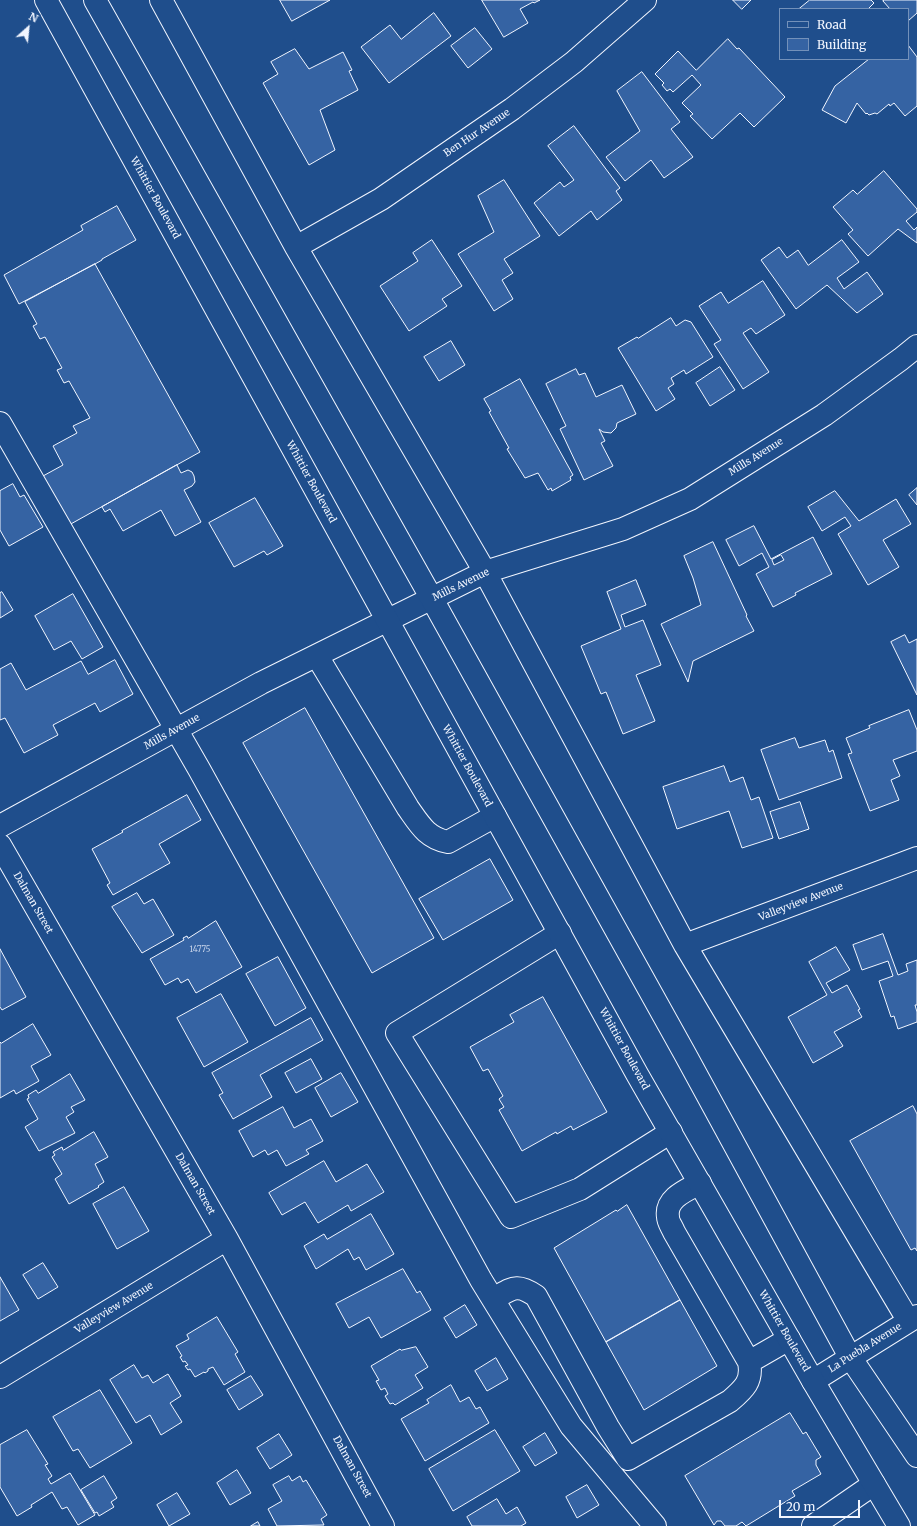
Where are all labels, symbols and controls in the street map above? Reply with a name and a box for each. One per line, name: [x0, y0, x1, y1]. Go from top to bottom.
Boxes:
north arrow: [8, 8, 48, 48]
legend: [779, 8, 909, 60]
text: N: [26, 9, 40, 26]
text: Road: [817, 17, 846, 32]
text: Building: [817, 37, 866, 52]
street label: Ben Hur Avenue: [442, 106, 512, 160]
street label: Whittier Boulevard: [128, 155, 182, 241]
street label: Mills Avenue: [727, 436, 785, 478]
street label: Whittier Boulevard: [284, 439, 338, 525]
street label: Mills Avenue: [431, 566, 491, 604]
street label: Mills Avenue: [142, 712, 202, 752]
street label: Whittier Boulevard: [440, 723, 494, 809]
street label: Dalman Street: [11, 870, 55, 936]
street label: Valleyview Avenue: [757, 880, 845, 924]
house number: 14775: [190, 945, 210, 955]
street label: Whittier Boulevard: [597, 1006, 651, 1092]
street label: Dalman Street: [173, 1151, 217, 1217]
street label: Valleyview Avenue: [73, 1280, 155, 1336]
street label: Whittier Boulevard: [756, 1288, 812, 1374]
street label: La Puebla Avenue: [826, 1321, 904, 1375]
street label: Dalman Street: [330, 1434, 374, 1500]
scale bar: [781, 1492, 862, 1518]
text: 20 m: [786, 1499, 815, 1514]

